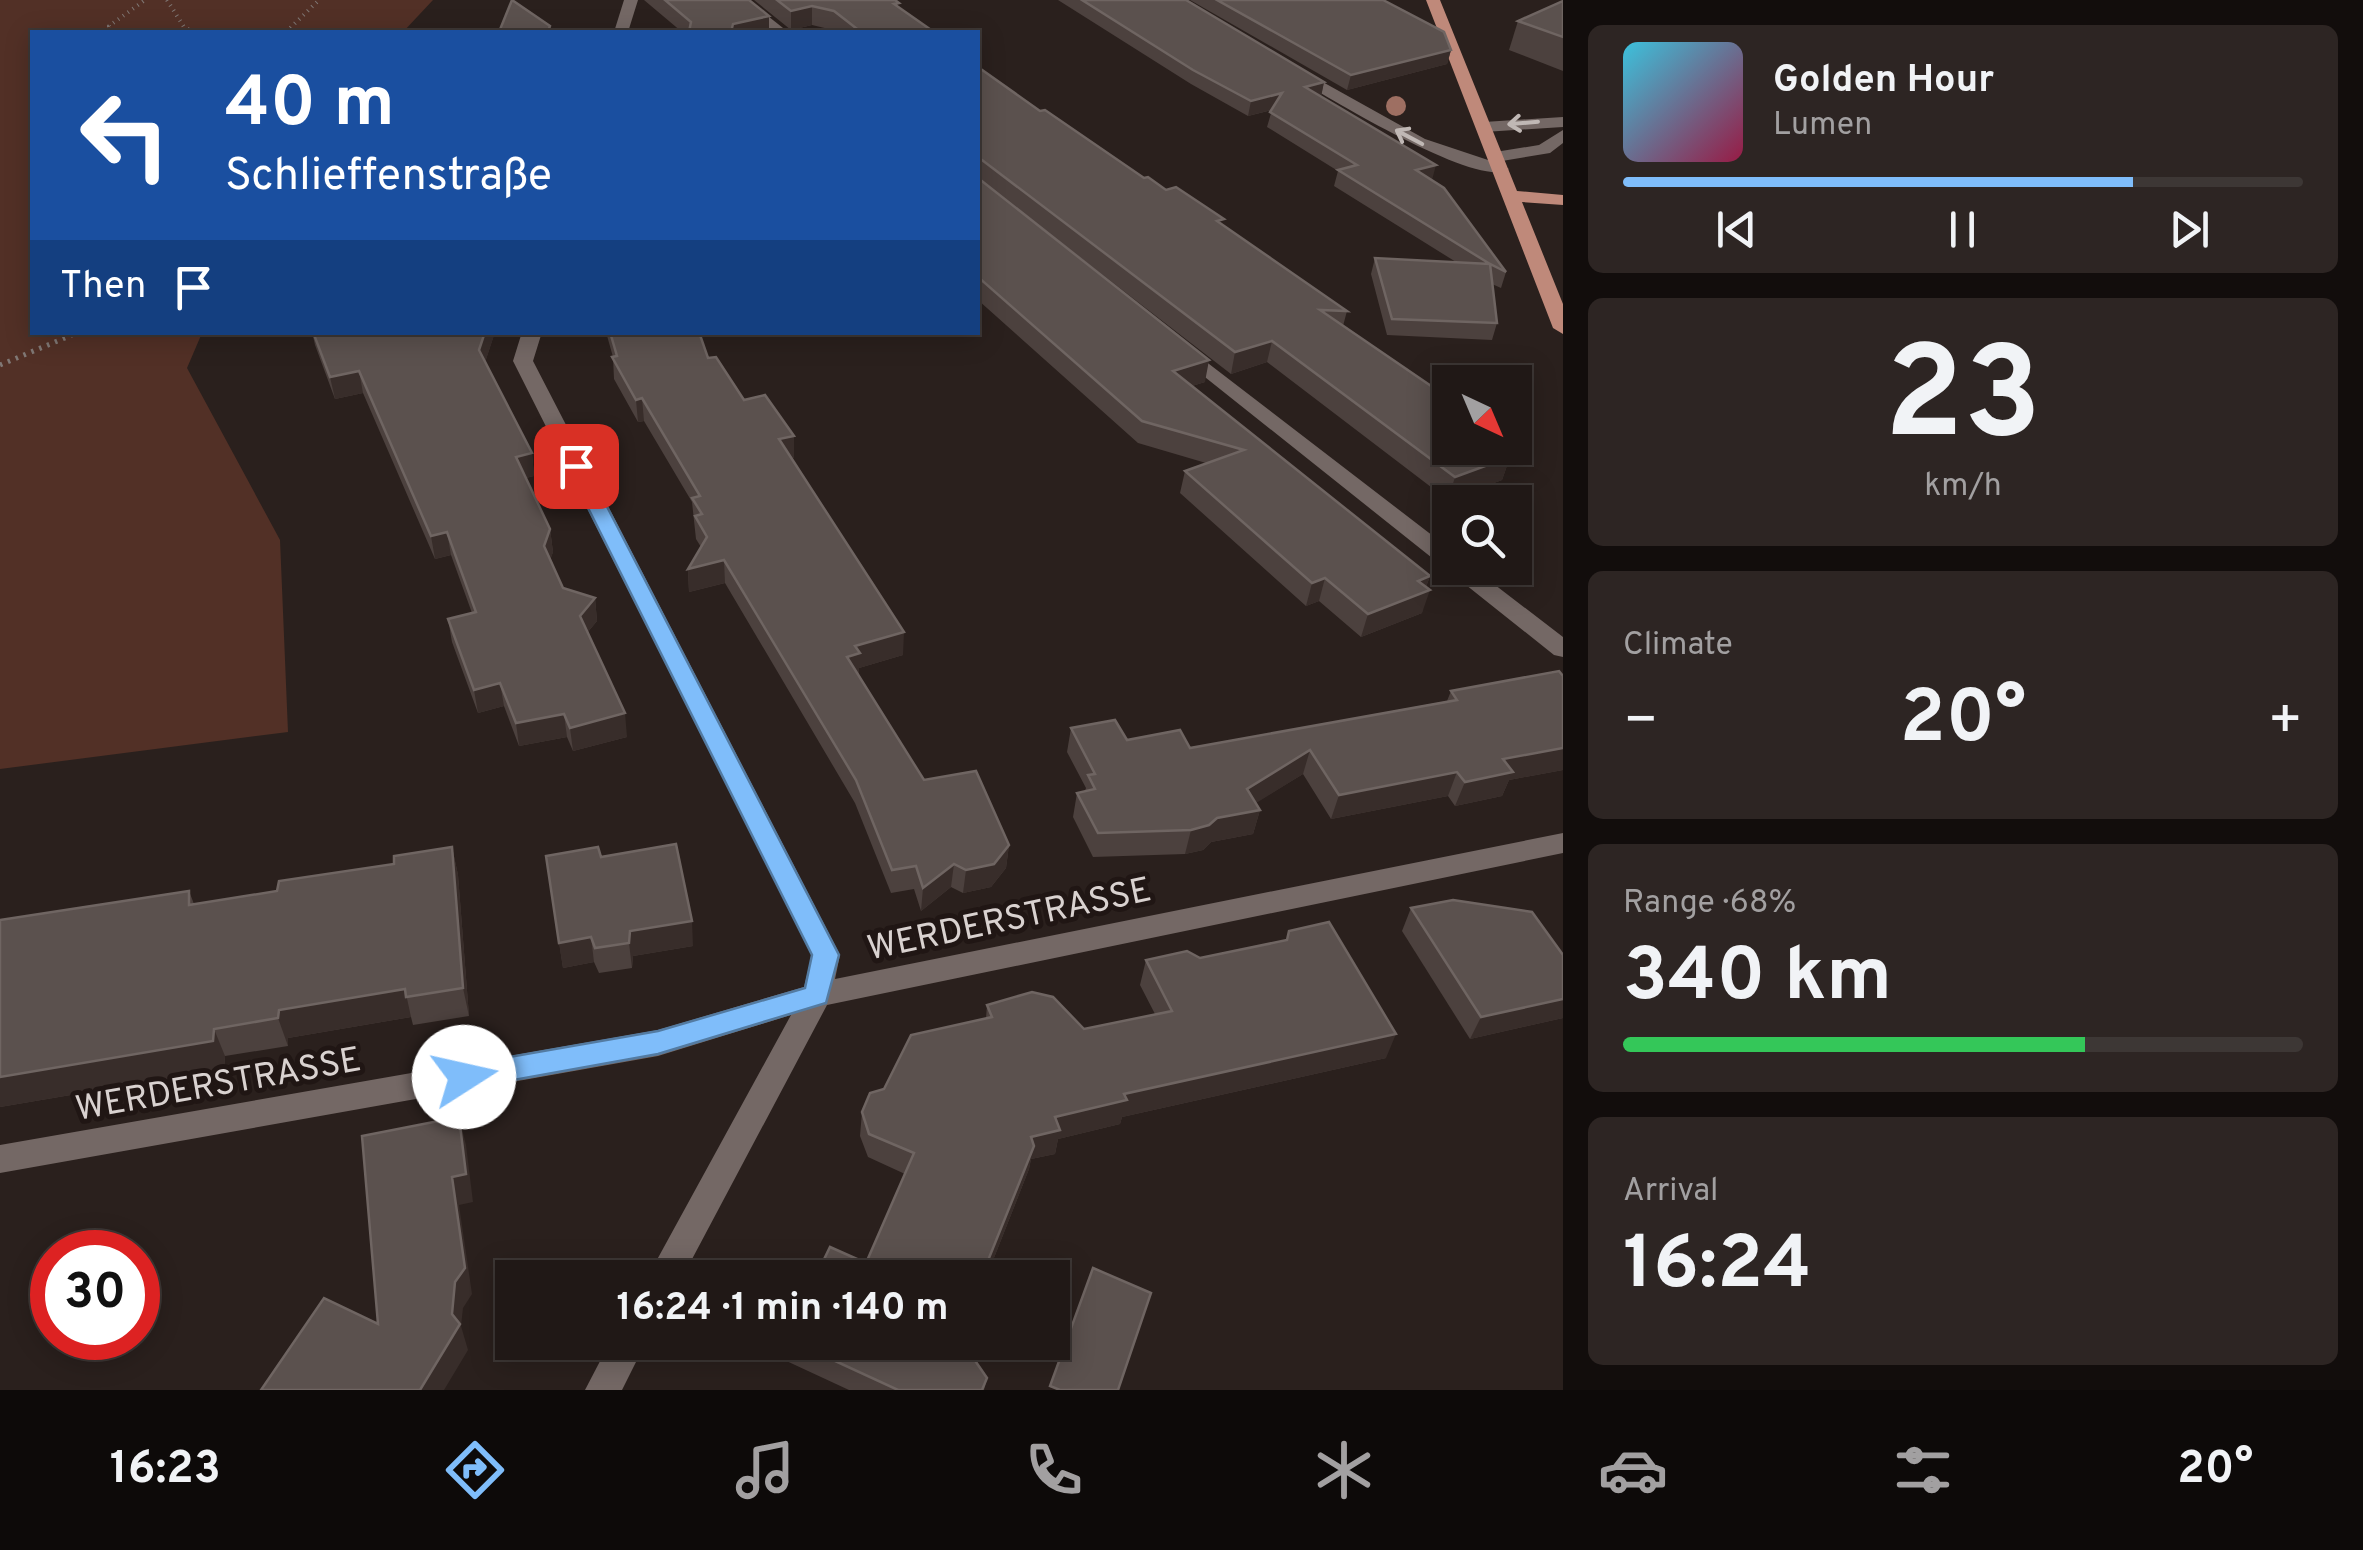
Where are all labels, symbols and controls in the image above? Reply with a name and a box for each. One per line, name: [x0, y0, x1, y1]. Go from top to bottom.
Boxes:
text: Golden Hour: [1773, 57, 1994, 106]
text: 40 m: [225, 62, 395, 151]
icon: left: [60, 70, 190, 200]
text: Lumen: [1773, 106, 1872, 146]
one-way arrow: [1508, 114, 1540, 133]
one-way arrow: [1395, 126, 1424, 146]
text: Schlieffenstraße: [225, 149, 552, 206]
icon: previous: [1709, 202, 1764, 257]
icon: pause: [1935, 202, 1990, 257]
icon: next: [2162, 202, 2217, 257]
icon: arrive: [166, 260, 221, 315]
text: Then: [60, 263, 146, 312]
text: 23: [1884, 319, 2042, 484]
north arrow: [1432, 365, 1532, 465]
map controls: [1432, 365, 1532, 585]
pin: [534, 424, 619, 509]
icon: arrive: [549, 439, 604, 494]
text: km/h: [1924, 467, 2002, 507]
button: search: [1432, 485, 1532, 585]
text: Climate: [1623, 626, 1733, 666]
text: 20°: [1900, 674, 2026, 769]
text: −: [1623, 688, 1658, 758]
text: +: [2268, 688, 2303, 758]
street label: WERDERSTRASSE: [864, 869, 1156, 973]
text: Range · 68%: [1623, 884, 1796, 924]
text: 340 km: [1623, 932, 1892, 1027]
position arrow: [412, 1025, 516, 1129]
street label: WERDERSTRASSE: [72, 1039, 365, 1133]
text: Arrival: [1623, 1172, 1718, 1212]
text: 16:24: [1623, 1220, 1811, 1315]
speed limit sign: 30: [30, 1230, 160, 1360]
text: 16:24 · 1 min · 140 m: [616, 1285, 949, 1334]
icon: directions: [440, 1435, 510, 1505]
icon: music: [730, 1435, 800, 1505]
icon: phone: [1019, 1435, 1089, 1505]
icon: climate: [1309, 1435, 1379, 1505]
icon: car: [1598, 1435, 1668, 1505]
icon: filters: [1888, 1435, 1958, 1505]
text: 16:23: [110, 1442, 221, 1499]
text: 20°: [2177, 1442, 2253, 1499]

